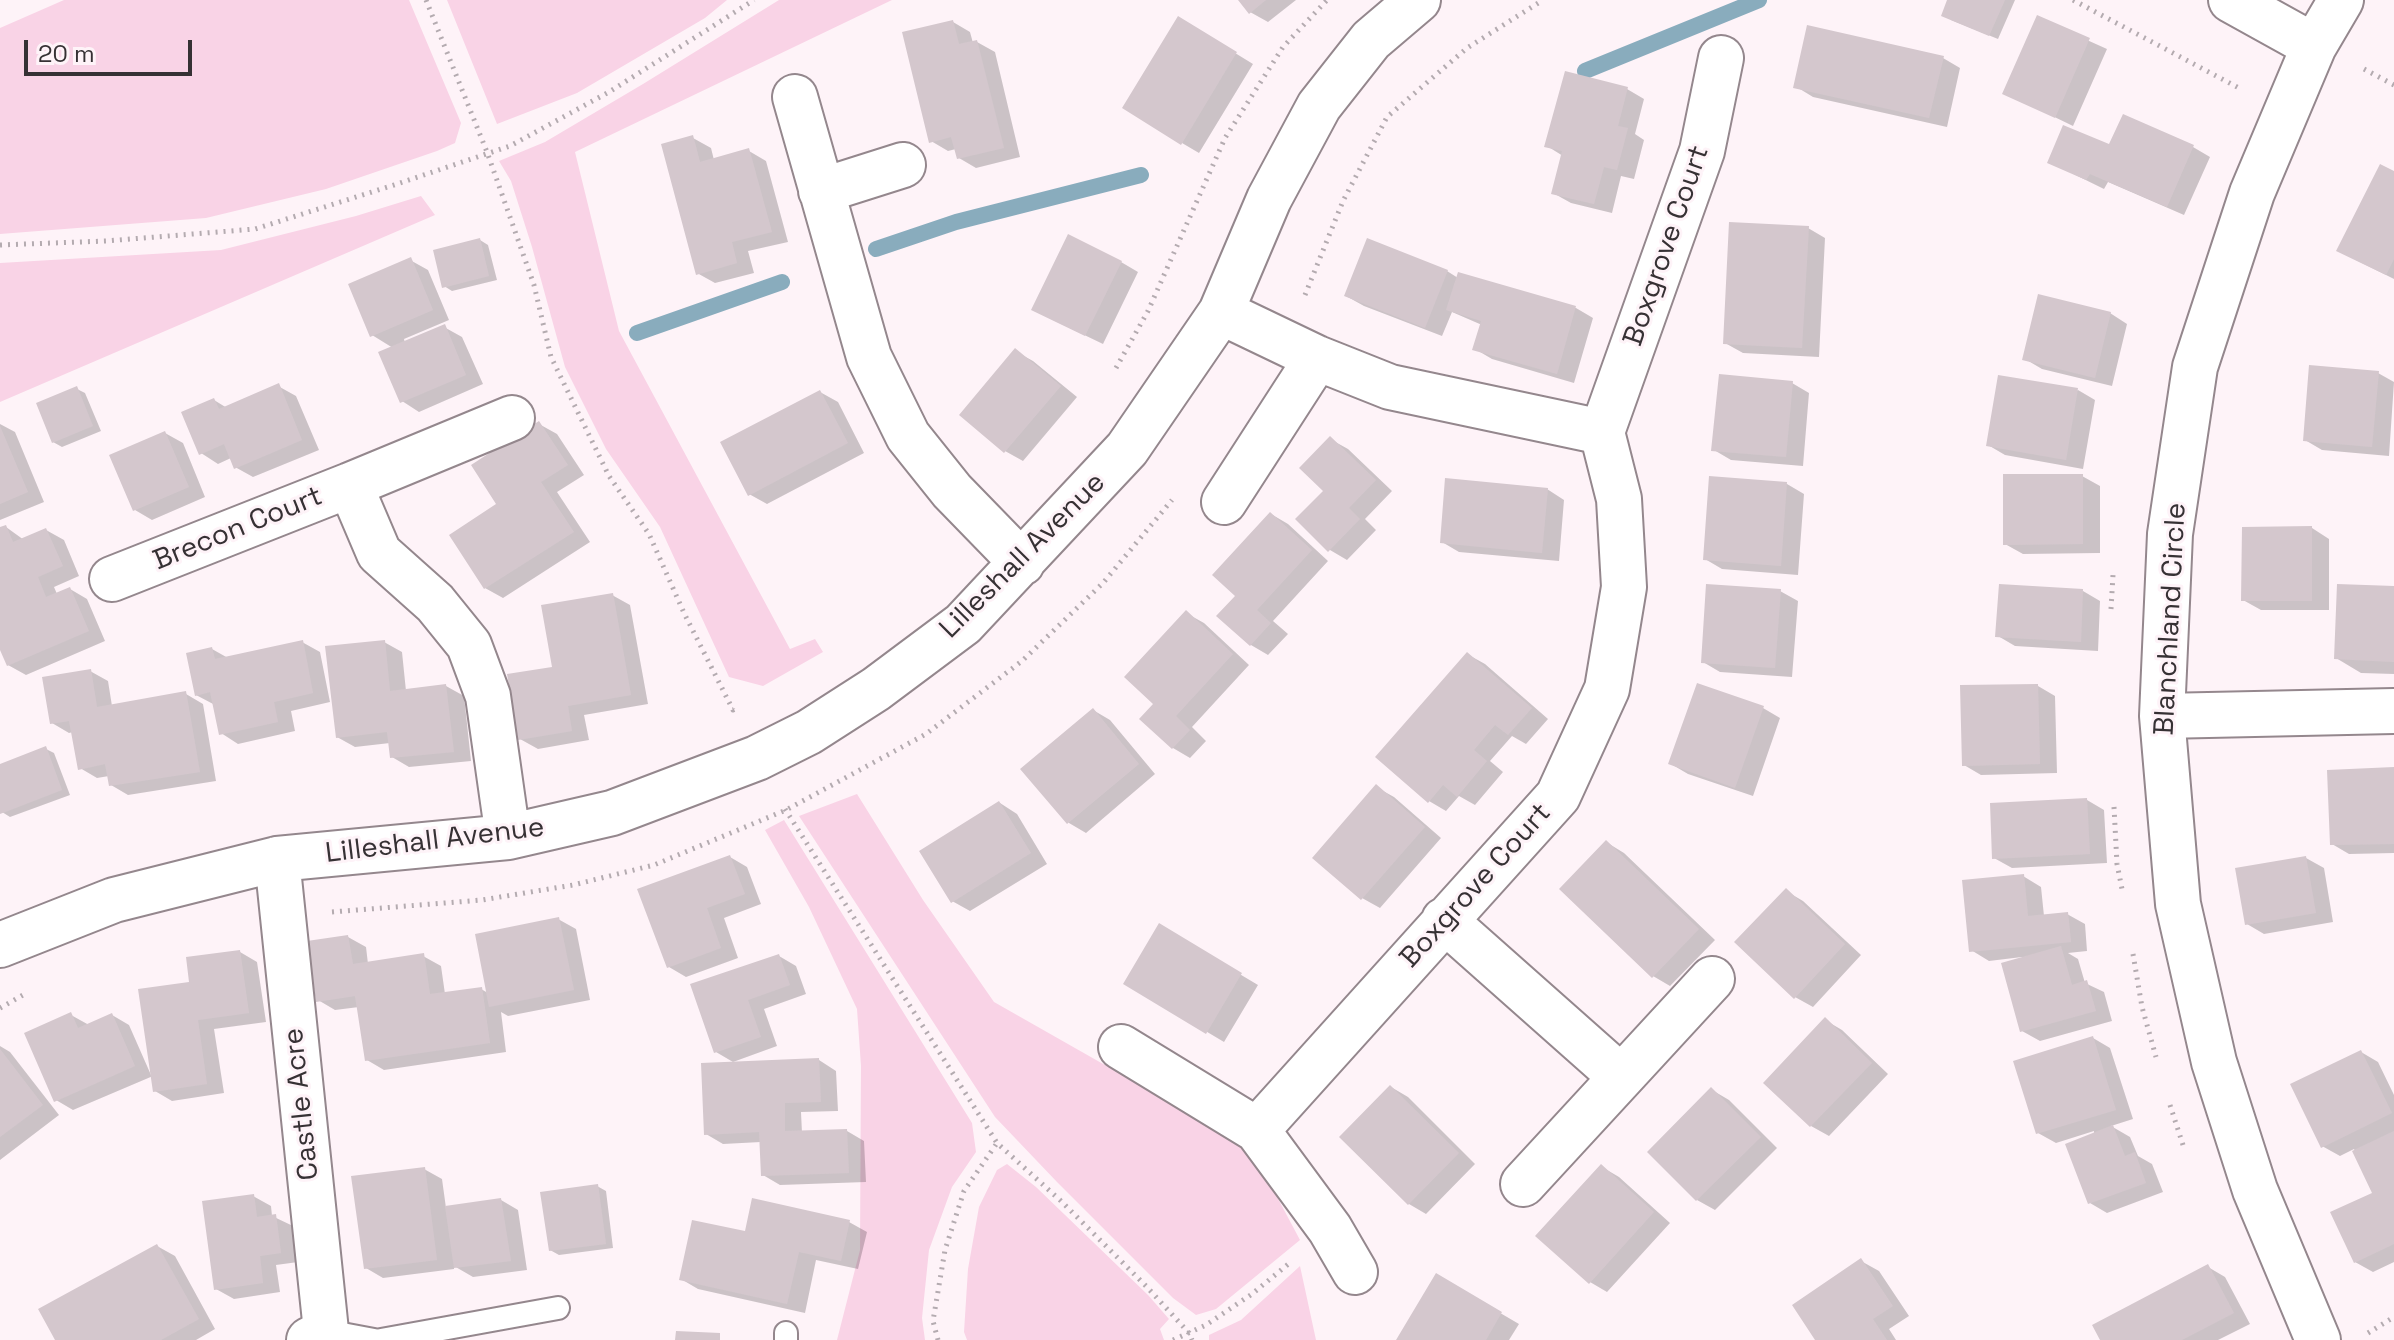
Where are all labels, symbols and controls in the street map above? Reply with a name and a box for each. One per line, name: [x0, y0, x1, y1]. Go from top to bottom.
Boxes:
scale bar: [28, 24, 196, 74]
text: 20 m: [38, 38, 95, 69]
street label: Boxgrove Court: [1617, 141, 1717, 351]
street label: Lilleshall Avenue: [933, 466, 1113, 646]
street label: Brecon Court: [149, 480, 327, 578]
street label: Blanchland Circle: [2148, 502, 2194, 736]
street label: Boxgrove Court: [1393, 797, 1559, 975]
street label: Lilleshall Avenue: [324, 811, 546, 871]
street label: Castle Acre: [277, 1026, 327, 1182]

